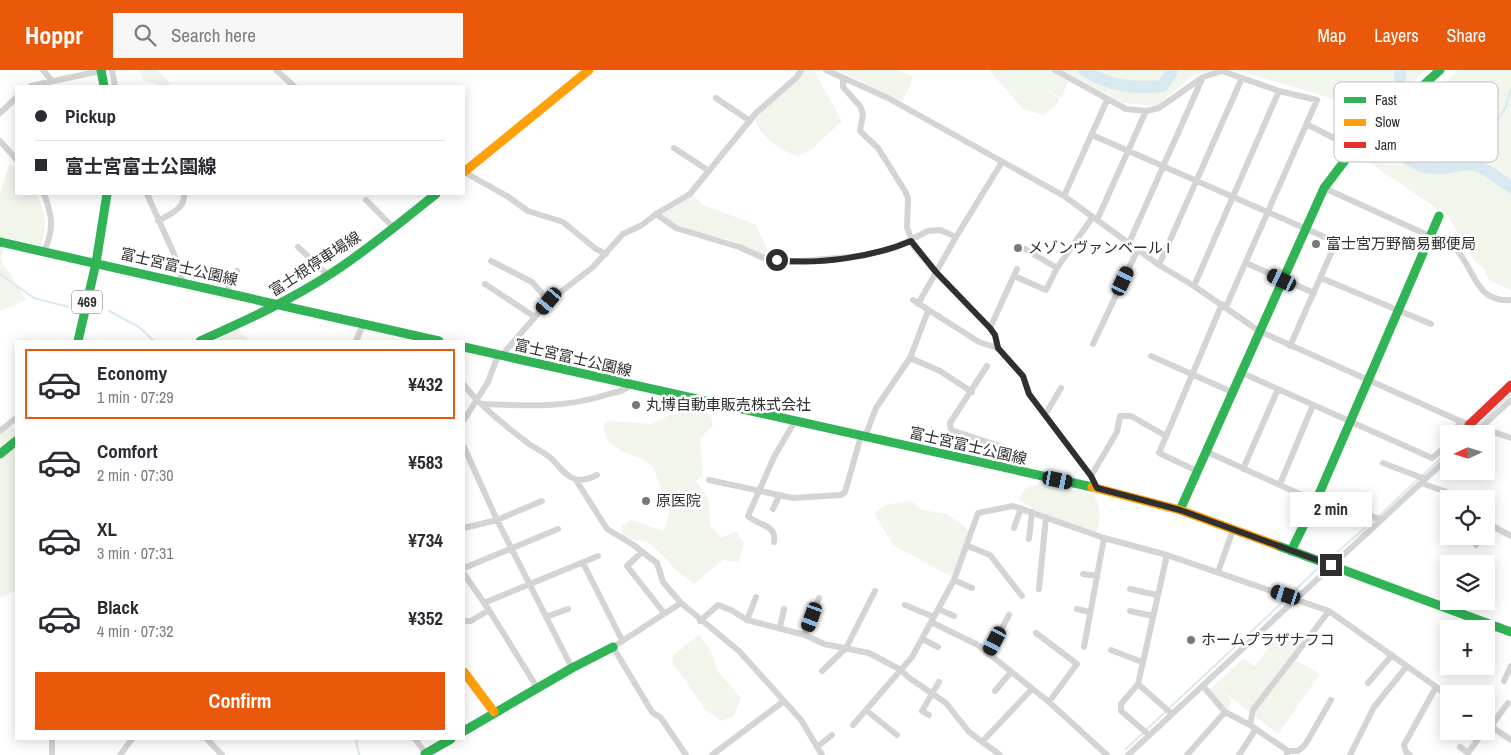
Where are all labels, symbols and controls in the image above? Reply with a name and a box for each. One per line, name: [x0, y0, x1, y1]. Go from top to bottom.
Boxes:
search box: [113, 13, 463, 58]
text: Hoppr: [25, 19, 83, 51]
icon: search: [131, 21, 159, 49]
text: Search here: [171, 22, 256, 48]
text: Map: [1318, 23, 1346, 48]
text: Layers: [1374, 23, 1419, 48]
text: Share: [1447, 23, 1486, 48]
legend: [1334, 82, 1498, 162]
text: Fast: [1375, 91, 1397, 109]
text: Pickup: [65, 103, 116, 129]
text: Slow: [1375, 113, 1401, 131]
text: Jam: [1375, 136, 1397, 154]
text: 富士宮富士公園線: [65, 153, 217, 179]
street label: 富士根停車場線: [265, 226, 364, 301]
place label: 富士宮万野簡易郵便局: [1326, 233, 1476, 254]
place label: メゾンヴァンベール I: [1028, 237, 1170, 258]
marker: 富士宮万野簡易郵便局: [1310, 238, 1322, 250]
marker: メゾンヴァンベール I: [1012, 242, 1024, 254]
street label: 富士宮富士公園線: [118, 243, 240, 290]
route start: [766, 249, 788, 271]
car: [1109, 264, 1136, 298]
car: [1265, 267, 1298, 293]
car: [533, 285, 564, 317]
road number: 469: [72, 290, 102, 313]
street label: 富士宮富士公園線: [512, 334, 634, 381]
text: Economy: [97, 360, 167, 386]
icon: car: [37, 362, 82, 407]
text: ¥432: [408, 371, 443, 397]
text: 1 min · 07:29: [97, 386, 174, 408]
place label: 丸博自動車販売株式会社: [646, 394, 811, 415]
marker: 丸博自動車販売株式会社: [630, 399, 642, 411]
street label: 富士宮富士公園線: [907, 422, 1029, 469]
north arrow: [1440, 425, 1495, 480]
map controls: [1440, 425, 1495, 740]
text: Comfort: [97, 438, 158, 464]
icon: car: [37, 440, 82, 485]
text: ¥583: [408, 449, 443, 475]
text: 2 min · 07:30: [97, 464, 174, 486]
car: [1041, 470, 1074, 490]
place label: 原医院: [656, 490, 701, 511]
button: locate: [1440, 490, 1495, 545]
callout: 2 min: [1290, 492, 1372, 528]
marker: 原医院: [640, 495, 652, 507]
text: 2 min: [1314, 498, 1348, 520]
text: XL: [97, 516, 117, 542]
icon: car: [37, 518, 82, 563]
text: ¥734: [408, 527, 443, 553]
text: 3 min · 07:31: [97, 542, 174, 564]
route end: [1320, 554, 1342, 576]
button: layers: [1440, 555, 1495, 610]
car: [1269, 583, 1302, 607]
text: Black: [97, 594, 139, 620]
icon: car: [37, 596, 82, 641]
car: [799, 600, 824, 634]
text: ¥352: [408, 605, 443, 631]
text: 4 min · 07:32: [97, 620, 174, 642]
button: +: [1440, 620, 1495, 675]
car: [981, 624, 1008, 658]
place label: ホームプラザナフコ: [1201, 629, 1335, 650]
marker: ホームプラザナフコ: [1185, 634, 1197, 646]
button: Confirm: [35, 672, 445, 730]
button: −: [1440, 685, 1495, 740]

